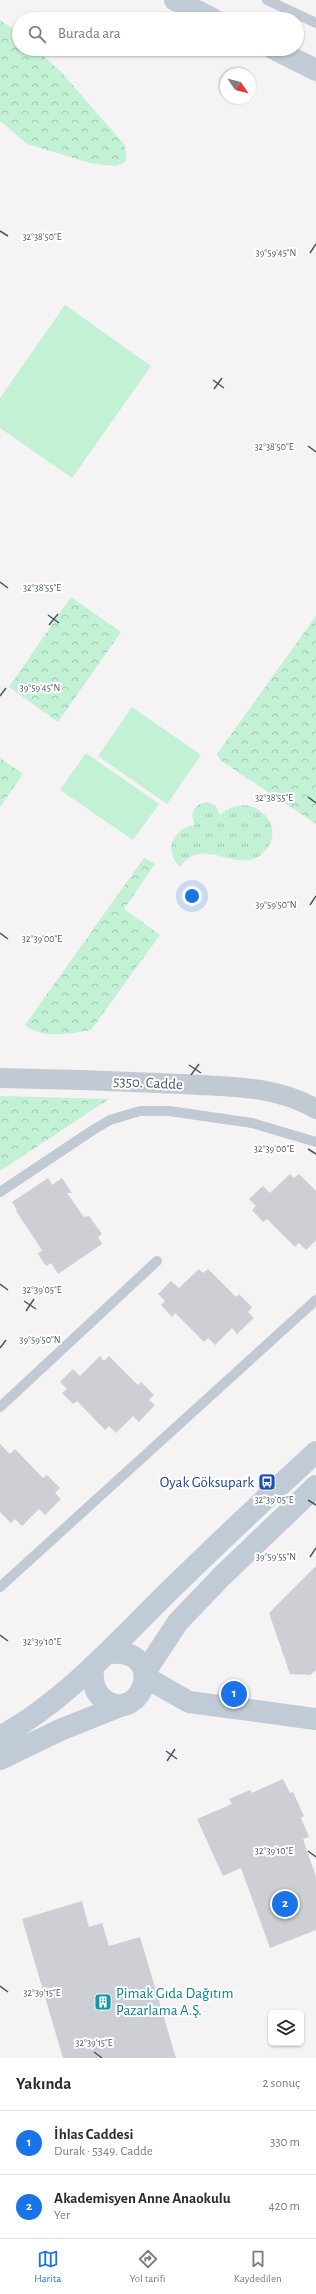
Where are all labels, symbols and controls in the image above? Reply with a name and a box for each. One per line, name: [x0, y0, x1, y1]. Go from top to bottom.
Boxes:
search box: [12, 12, 304, 56]
icon: search: [26, 23, 48, 45]
text: Burada ara: [58, 26, 121, 41]
north arrow: [220, 68, 256, 104]
text: 32°38'50"E: [22, 232, 62, 242]
text: 39°59'45"N: [256, 248, 296, 258]
text: 32°38'50"E: [254, 442, 294, 452]
text: 32°38'55"E: [23, 583, 61, 593]
text: 39°59'45"N: [20, 683, 60, 693]
text: 32°38'55"E: [255, 793, 293, 803]
your location: [182, 886, 202, 906]
text: 39°59'50"N: [255, 900, 297, 910]
text: 32°39'00"E: [22, 934, 62, 944]
street label: 5350. Cadde: [113, 1074, 183, 1092]
text: 32°39'00"E: [254, 1144, 294, 1154]
text: 32°39'05"E: [22, 1285, 62, 1295]
text: 39°59'50"N: [19, 1335, 61, 1345]
bus stop icon: Oyak Göksupark: [257, 1472, 277, 1492]
place label: Oyak Göksupark: [160, 1475, 254, 1490]
text: 32°39'05"E: [254, 1495, 294, 1505]
text: 39°59'55"N: [256, 1552, 296, 1562]
text: 32°39'10"E: [23, 1637, 61, 1647]
pin: 1: [221, 1679, 247, 1709]
text: 32°39'10"E: [255, 1846, 293, 1856]
pin: 2: [272, 1889, 298, 1919]
place label: Pimak Gıda Dağıtım Pazarlama A.Ş.: [116, 1986, 233, 2018]
text: 32°39'15"E: [23, 1988, 61, 1998]
building icon: Pimak Gıda Dağıtım Pazarlama A.Ş.: [93, 1992, 113, 2012]
map controls: [268, 2010, 304, 2046]
button: layers: [268, 2010, 304, 2046]
text: 32°39'15"E: [75, 2038, 113, 2048]
text: Yakında: [16, 2075, 72, 2092]
text: 2 sonuç: [263, 2077, 300, 2090]
text: İhlas Caddesi: [54, 2127, 133, 2142]
text: 1: [27, 2136, 31, 2149]
text: 330 m: [270, 2136, 300, 2149]
text: Durak · 5349. Cadde: [54, 2145, 153, 2158]
text: Akademisyen Anne Anaokulu: [54, 2191, 231, 2206]
text: 2: [26, 2200, 32, 2213]
text: 420 m: [268, 2200, 300, 2213]
text: Yer: [54, 2209, 70, 2222]
tab: Harita: [34, 2248, 61, 2285]
tab: Yol tarifi: [130, 2248, 165, 2285]
tab: Kaydedilen: [234, 2248, 282, 2285]

